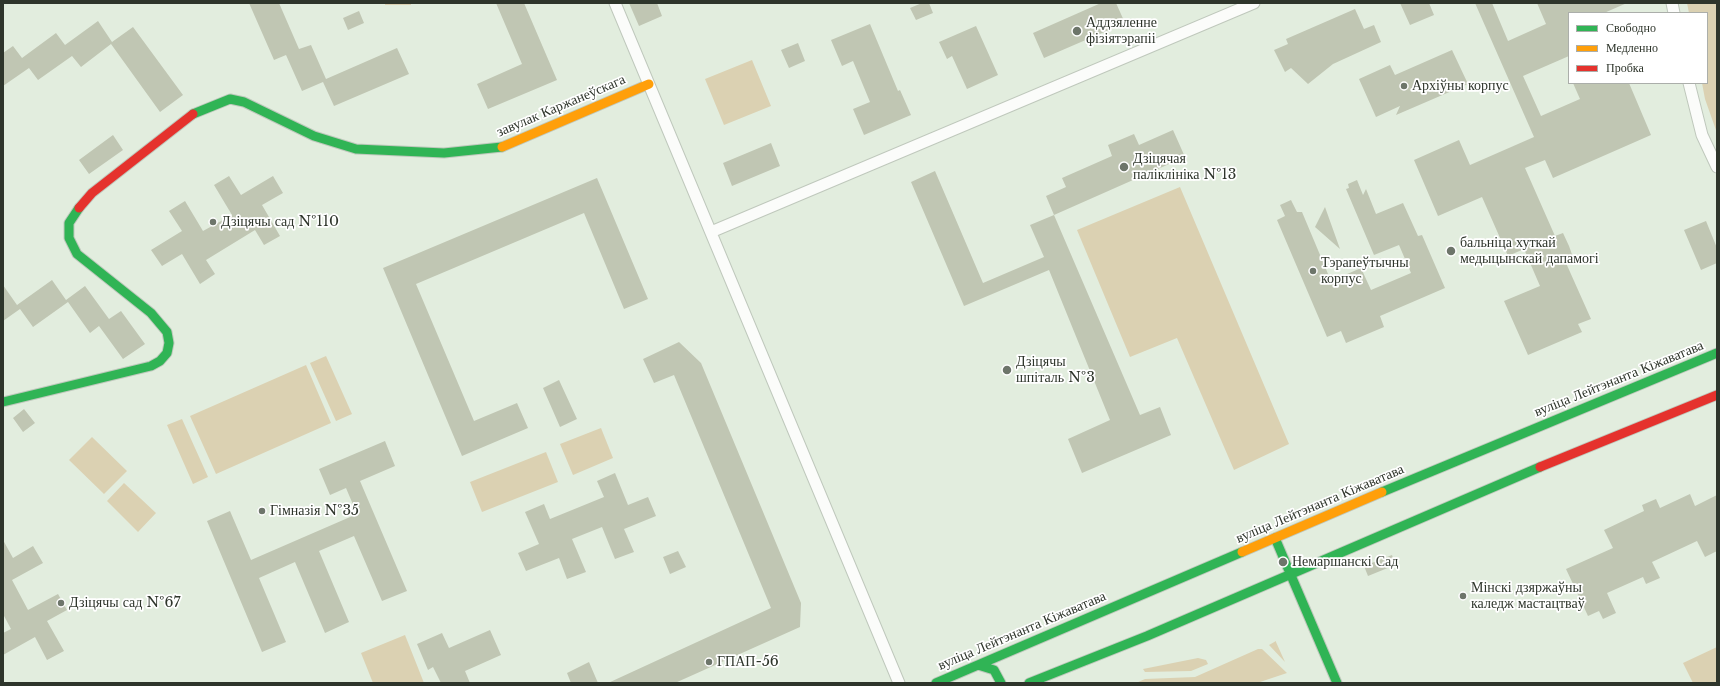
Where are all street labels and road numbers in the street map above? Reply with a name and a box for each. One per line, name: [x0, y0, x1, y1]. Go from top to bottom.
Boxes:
street label: завулак Каржанеўскага: [494, 71, 628, 141]
street label: вуліца Лейтэнанта Кіжаватава: [1532, 337, 1706, 421]
street label: вуліца Лейтэнанта Кіжаватава: [1233, 461, 1407, 547]
street label: вуліца Лейтэнанта Кіжаватава: [935, 588, 1109, 674]

